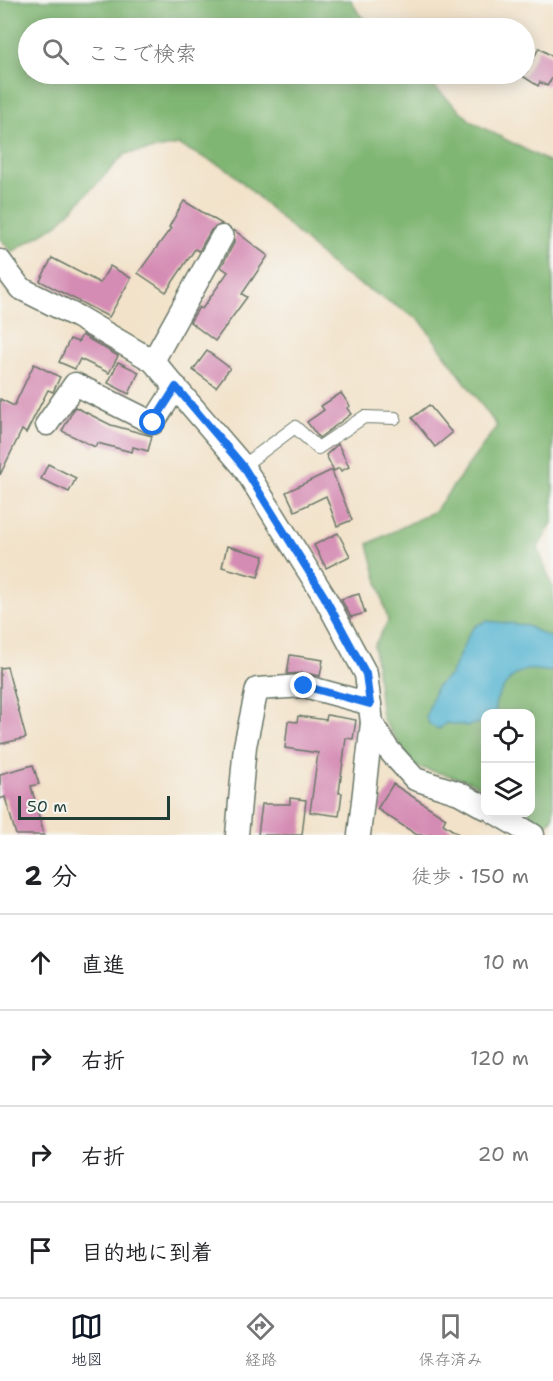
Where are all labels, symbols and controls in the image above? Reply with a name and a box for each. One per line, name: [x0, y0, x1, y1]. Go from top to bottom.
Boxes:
search box: [18, 18, 535, 84]
icon: search: [39, 35, 72, 68]
text: ここで検索: [87, 39, 197, 68]
route start: [139, 409, 165, 435]
route end: [290, 672, 316, 698]
map controls: [481, 709, 535, 817]
button: locate: [481, 709, 535, 763]
button: layers: [481, 763, 535, 817]
scale bar: [18, 793, 170, 820]
text: 50 m: [27, 796, 67, 817]
text: 2 分: [24, 858, 77, 893]
text: 徒歩 · 150 m: [412, 863, 529, 889]
icon: ahead: [24, 946, 57, 979]
text: 10 m: [483, 949, 529, 975]
text: 直進: [81, 950, 125, 979]
icon: right: [24, 1042, 57, 1075]
text: 120 m: [470, 1045, 529, 1071]
text: 右折: [81, 1046, 125, 1075]
icon: right: [24, 1138, 57, 1171]
text: 20 m: [478, 1141, 529, 1167]
text: 右折: [81, 1142, 125, 1171]
icon: arrive: [24, 1234, 57, 1267]
text: 目的地に到着: [81, 1238, 213, 1267]
tab: 地図: [70, 1310, 103, 1370]
tab: 経路: [244, 1310, 277, 1370]
tab: 保存済み: [418, 1310, 482, 1370]

